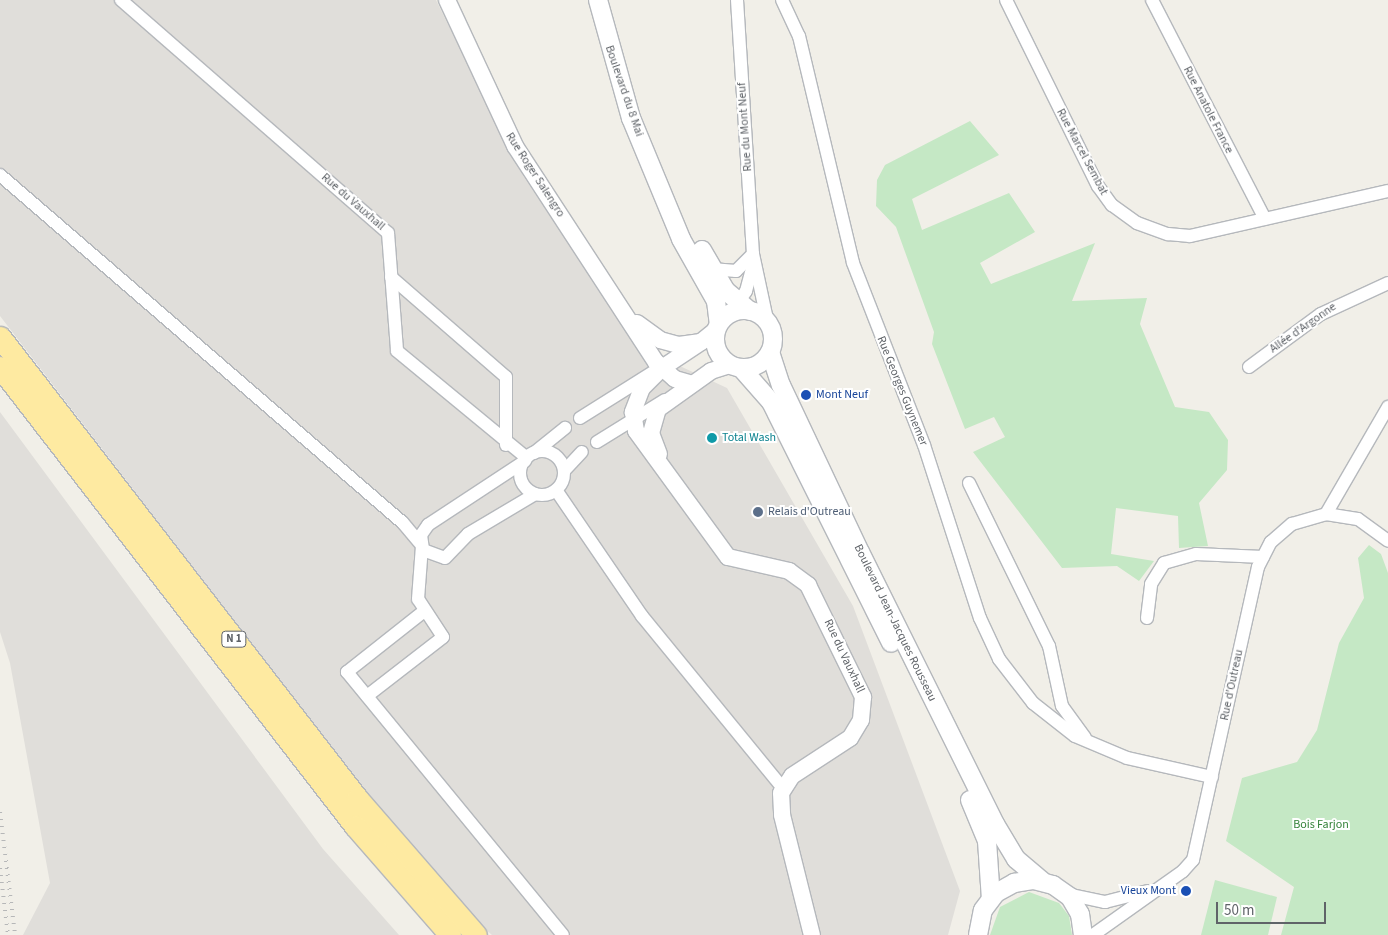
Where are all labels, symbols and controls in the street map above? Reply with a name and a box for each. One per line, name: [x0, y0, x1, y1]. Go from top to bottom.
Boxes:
street label: Boulevard du 8 Mai: [602, 44, 646, 138]
street label: Rue Anatole France: [1180, 64, 1236, 156]
street label: Rue du Mont Neuf: [735, 82, 755, 172]
street label: Rue Marcel Sembat: [1053, 106, 1111, 198]
street label: Rue Roger Salengro: [502, 130, 568, 220]
street label: Rue du Vauxhall: [318, 170, 388, 234]
street label: Allée d'Argonne: [1267, 300, 1339, 356]
street label: Rue Georges Guynemer: [873, 334, 931, 448]
place label: Mont Neuf: [816, 388, 868, 402]
marker: Mont Neuf: [800, 389, 812, 401]
place label: Total Wash: [722, 431, 776, 445]
marker: Total Wash: [706, 432, 718, 444]
place label: Relais d'Outreau: [768, 505, 851, 519]
marker: Relais d'Outreau: [752, 506, 764, 518]
street label: Boulevard Jean-Jacques Rousseau: [851, 542, 939, 704]
street label: Rue du Vauxhall: [821, 617, 867, 695]
road number: N 1: [220, 630, 248, 648]
street label: Rue d'Outreau: [1217, 648, 1247, 722]
park label: Bois Farjon: [1293, 818, 1349, 832]
place label: Vieux Mont: [1121, 884, 1176, 898]
marker: Vieux Mont: [1180, 885, 1192, 897]
scale bar: [1218, 892, 1328, 924]
text: 50 m: [1224, 900, 1254, 921]

